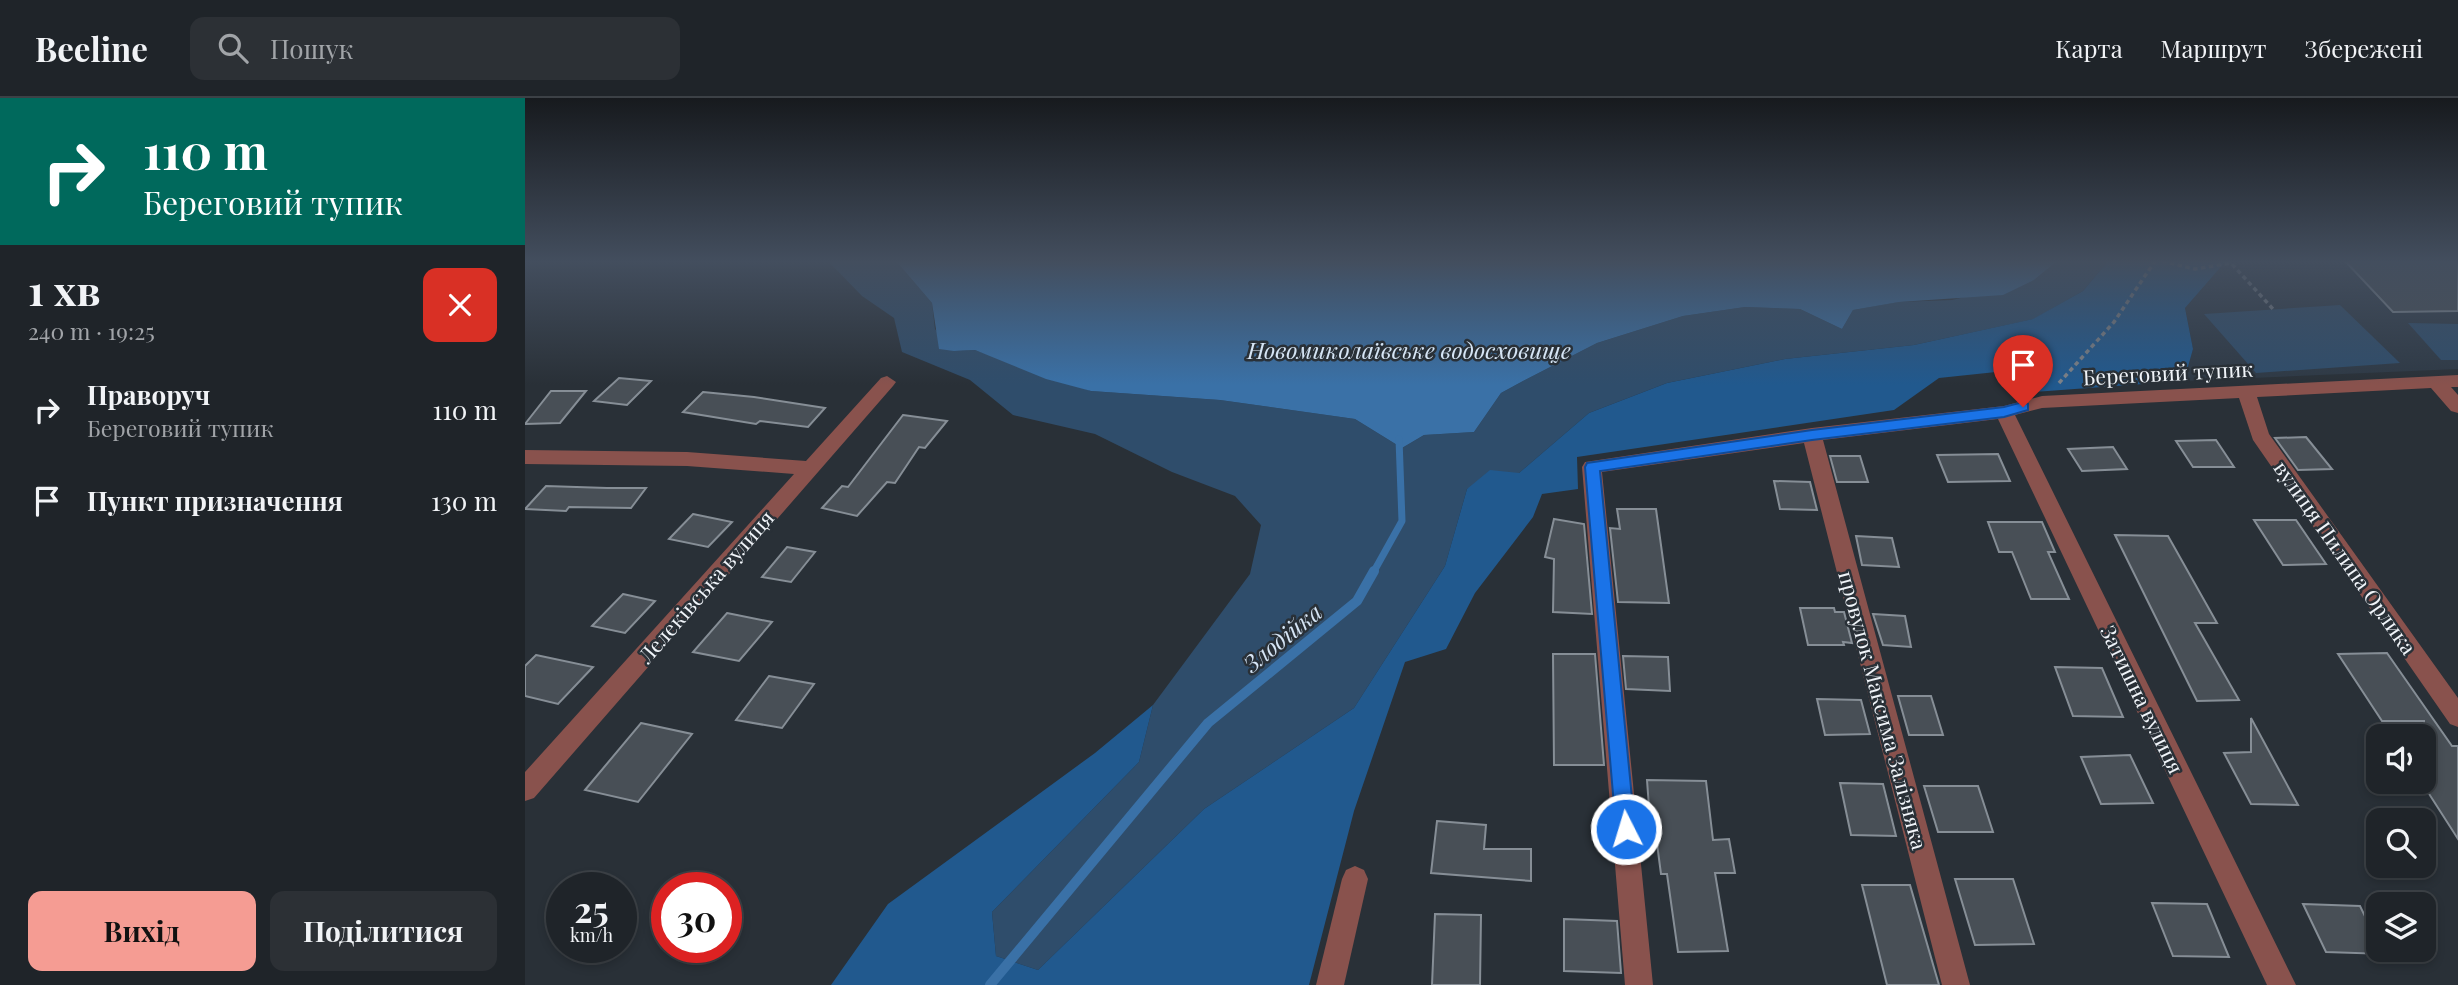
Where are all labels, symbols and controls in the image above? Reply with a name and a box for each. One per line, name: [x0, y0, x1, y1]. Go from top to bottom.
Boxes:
search box: [190, 17, 680, 80]
text: Beeline: [35, 26, 148, 70]
icon: search: [214, 29, 252, 67]
text: Пошук: [270, 31, 353, 66]
text: Карта: [2055, 32, 2123, 64]
text: Маршрут: [2161, 32, 2267, 64]
text: Збережені: [2305, 32, 2423, 64]
text: 110 m: [143, 117, 268, 182]
icon: right: [28, 126, 119, 217]
text: Береговий тупик: [143, 180, 403, 223]
text: 1 хв: [28, 261, 100, 317]
button: close: [423, 268, 497, 342]
text: 240 m · 19:25: [28, 315, 155, 346]
water label: Новомиколаївське водосховище: [1246, 334, 1571, 365]
pin: [1993, 335, 2053, 407]
icon: arrive: [2004, 346, 2042, 384]
street label: Береговий тупик: [2082, 354, 2254, 390]
text: Праворуч: [87, 377, 210, 412]
icon: right: [28, 391, 66, 429]
text: 110 m: [433, 392, 497, 427]
text: Береговий тупик: [87, 412, 274, 443]
street label: вулиця Пилипа Орлика: [2268, 455, 2424, 660]
icon: arrive: [28, 482, 66, 520]
text: Пункт призначення: [87, 483, 343, 518]
text: 130 m: [431, 483, 497, 518]
street label: Лелеківська вулиця: [630, 504, 779, 669]
street label: провулок Максима Залізняка: [1833, 568, 1935, 853]
water label: Злодійка: [1235, 596, 1328, 679]
street label: Затишна вулиця: [2095, 620, 2191, 778]
map controls: [2366, 724, 2436, 962]
button: sound: [2366, 724, 2436, 794]
position arrow: [1589, 792, 1663, 866]
button: search: [2366, 808, 2436, 878]
speed limit sign: 30: [651, 872, 742, 963]
text: 25: [574, 885, 609, 932]
button: Вихід: [28, 891, 256, 971]
button: Поділитися: [270, 891, 497, 971]
button: layers: [2366, 892, 2436, 962]
text: km/h: [570, 923, 613, 947]

